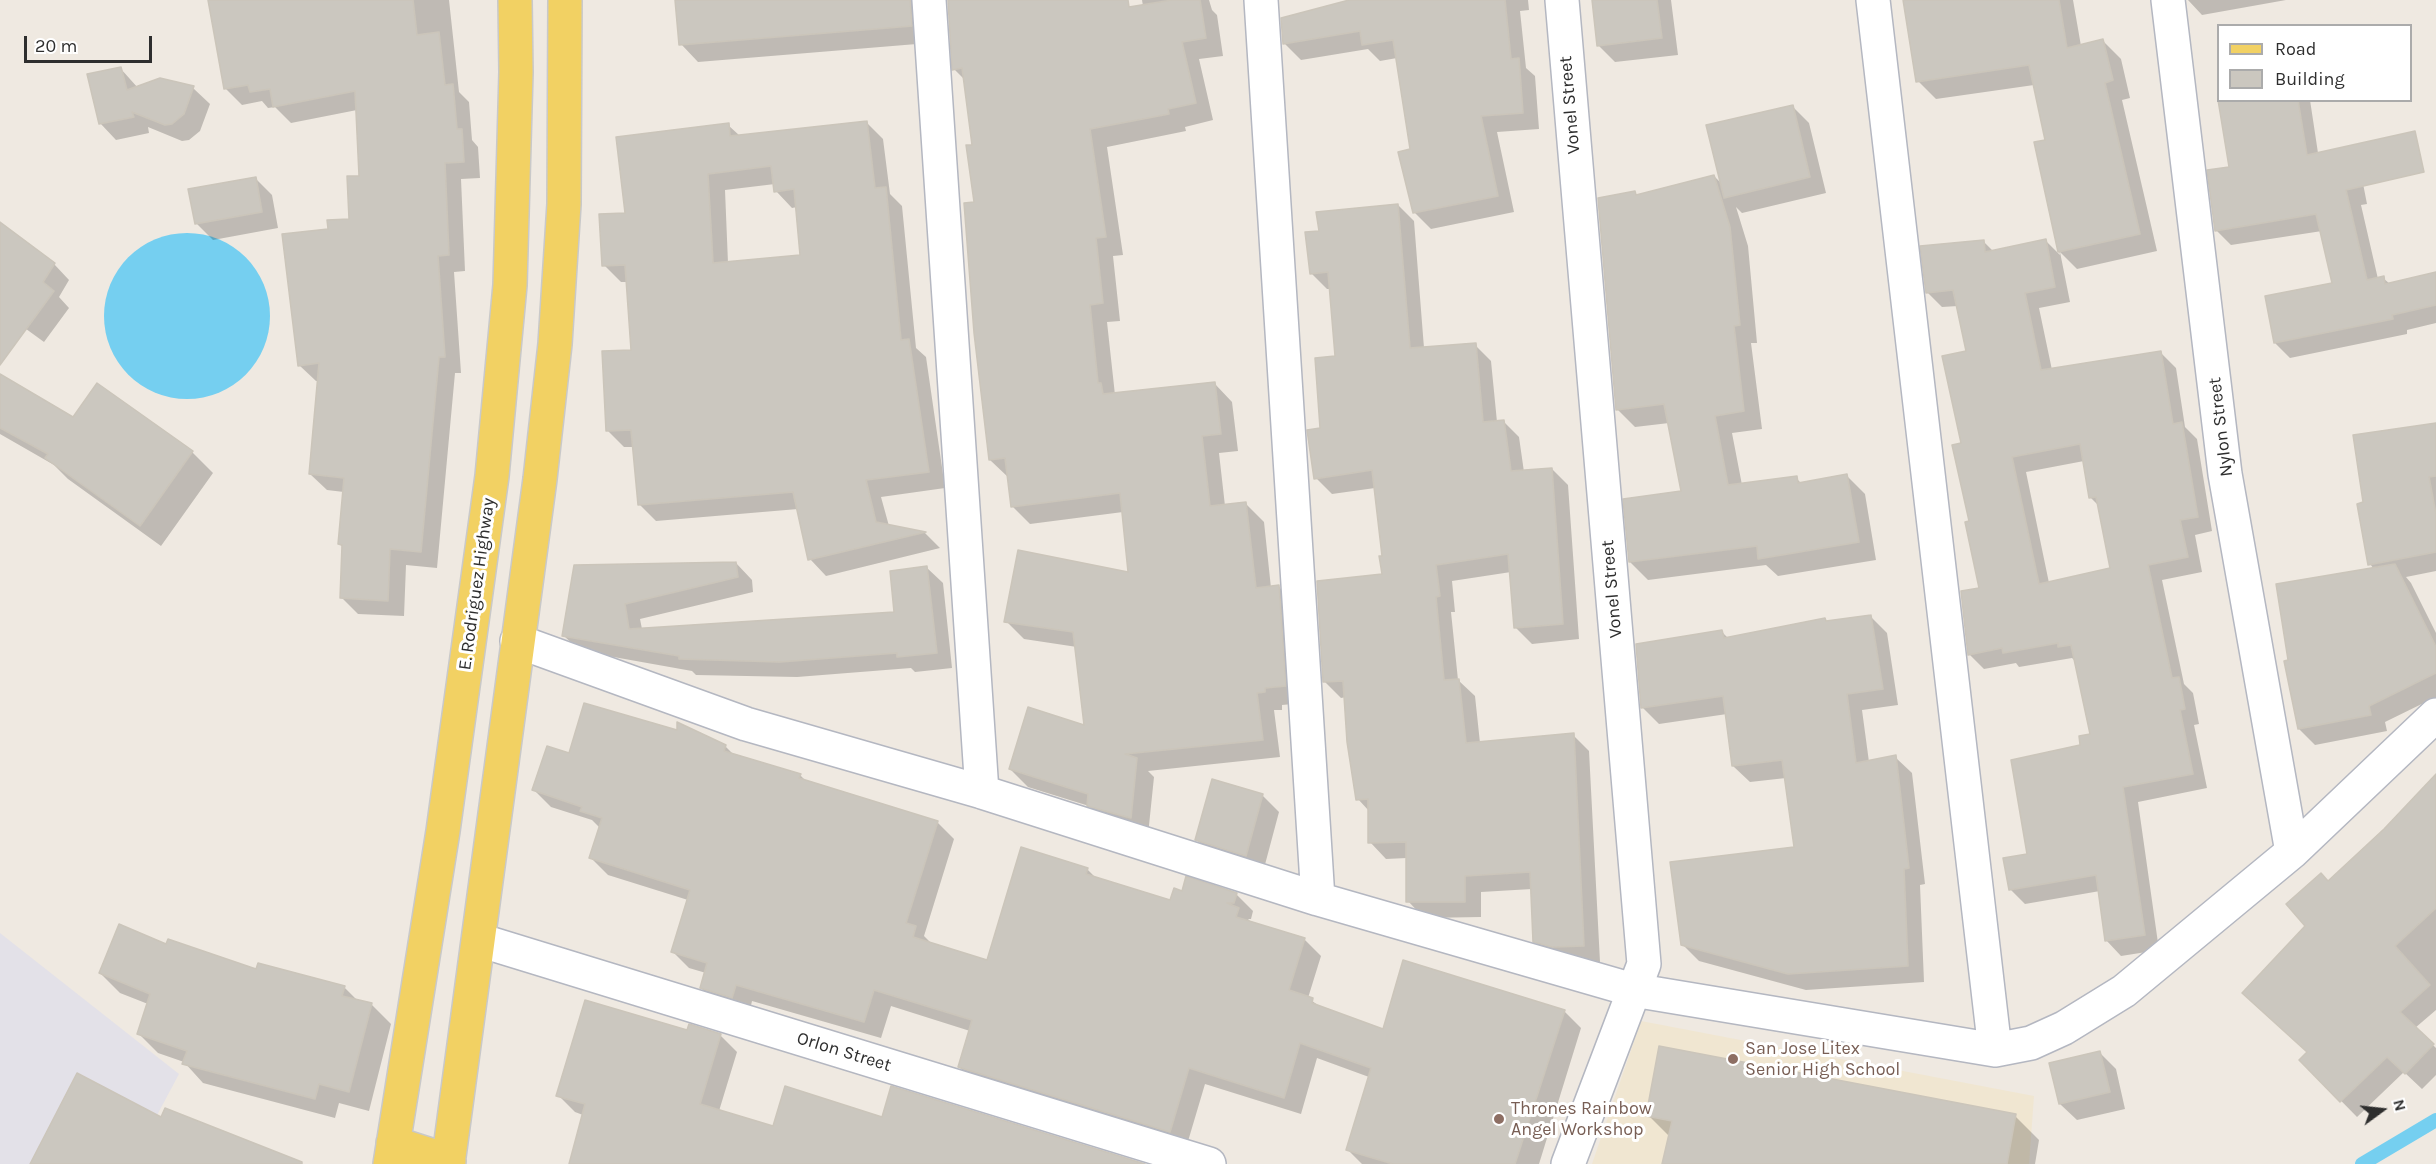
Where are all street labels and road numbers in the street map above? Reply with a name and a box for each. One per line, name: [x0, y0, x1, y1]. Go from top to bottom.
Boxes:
street label: Vonel Street: [1555, 55, 1585, 155]
street label: Nylon Street: [2204, 376, 2238, 478]
street label: E. Rodriguez Highway: [454, 496, 500, 672]
street label: Vonel Street: [1597, 539, 1627, 639]
street label: Orlon Street: [794, 1027, 894, 1077]

